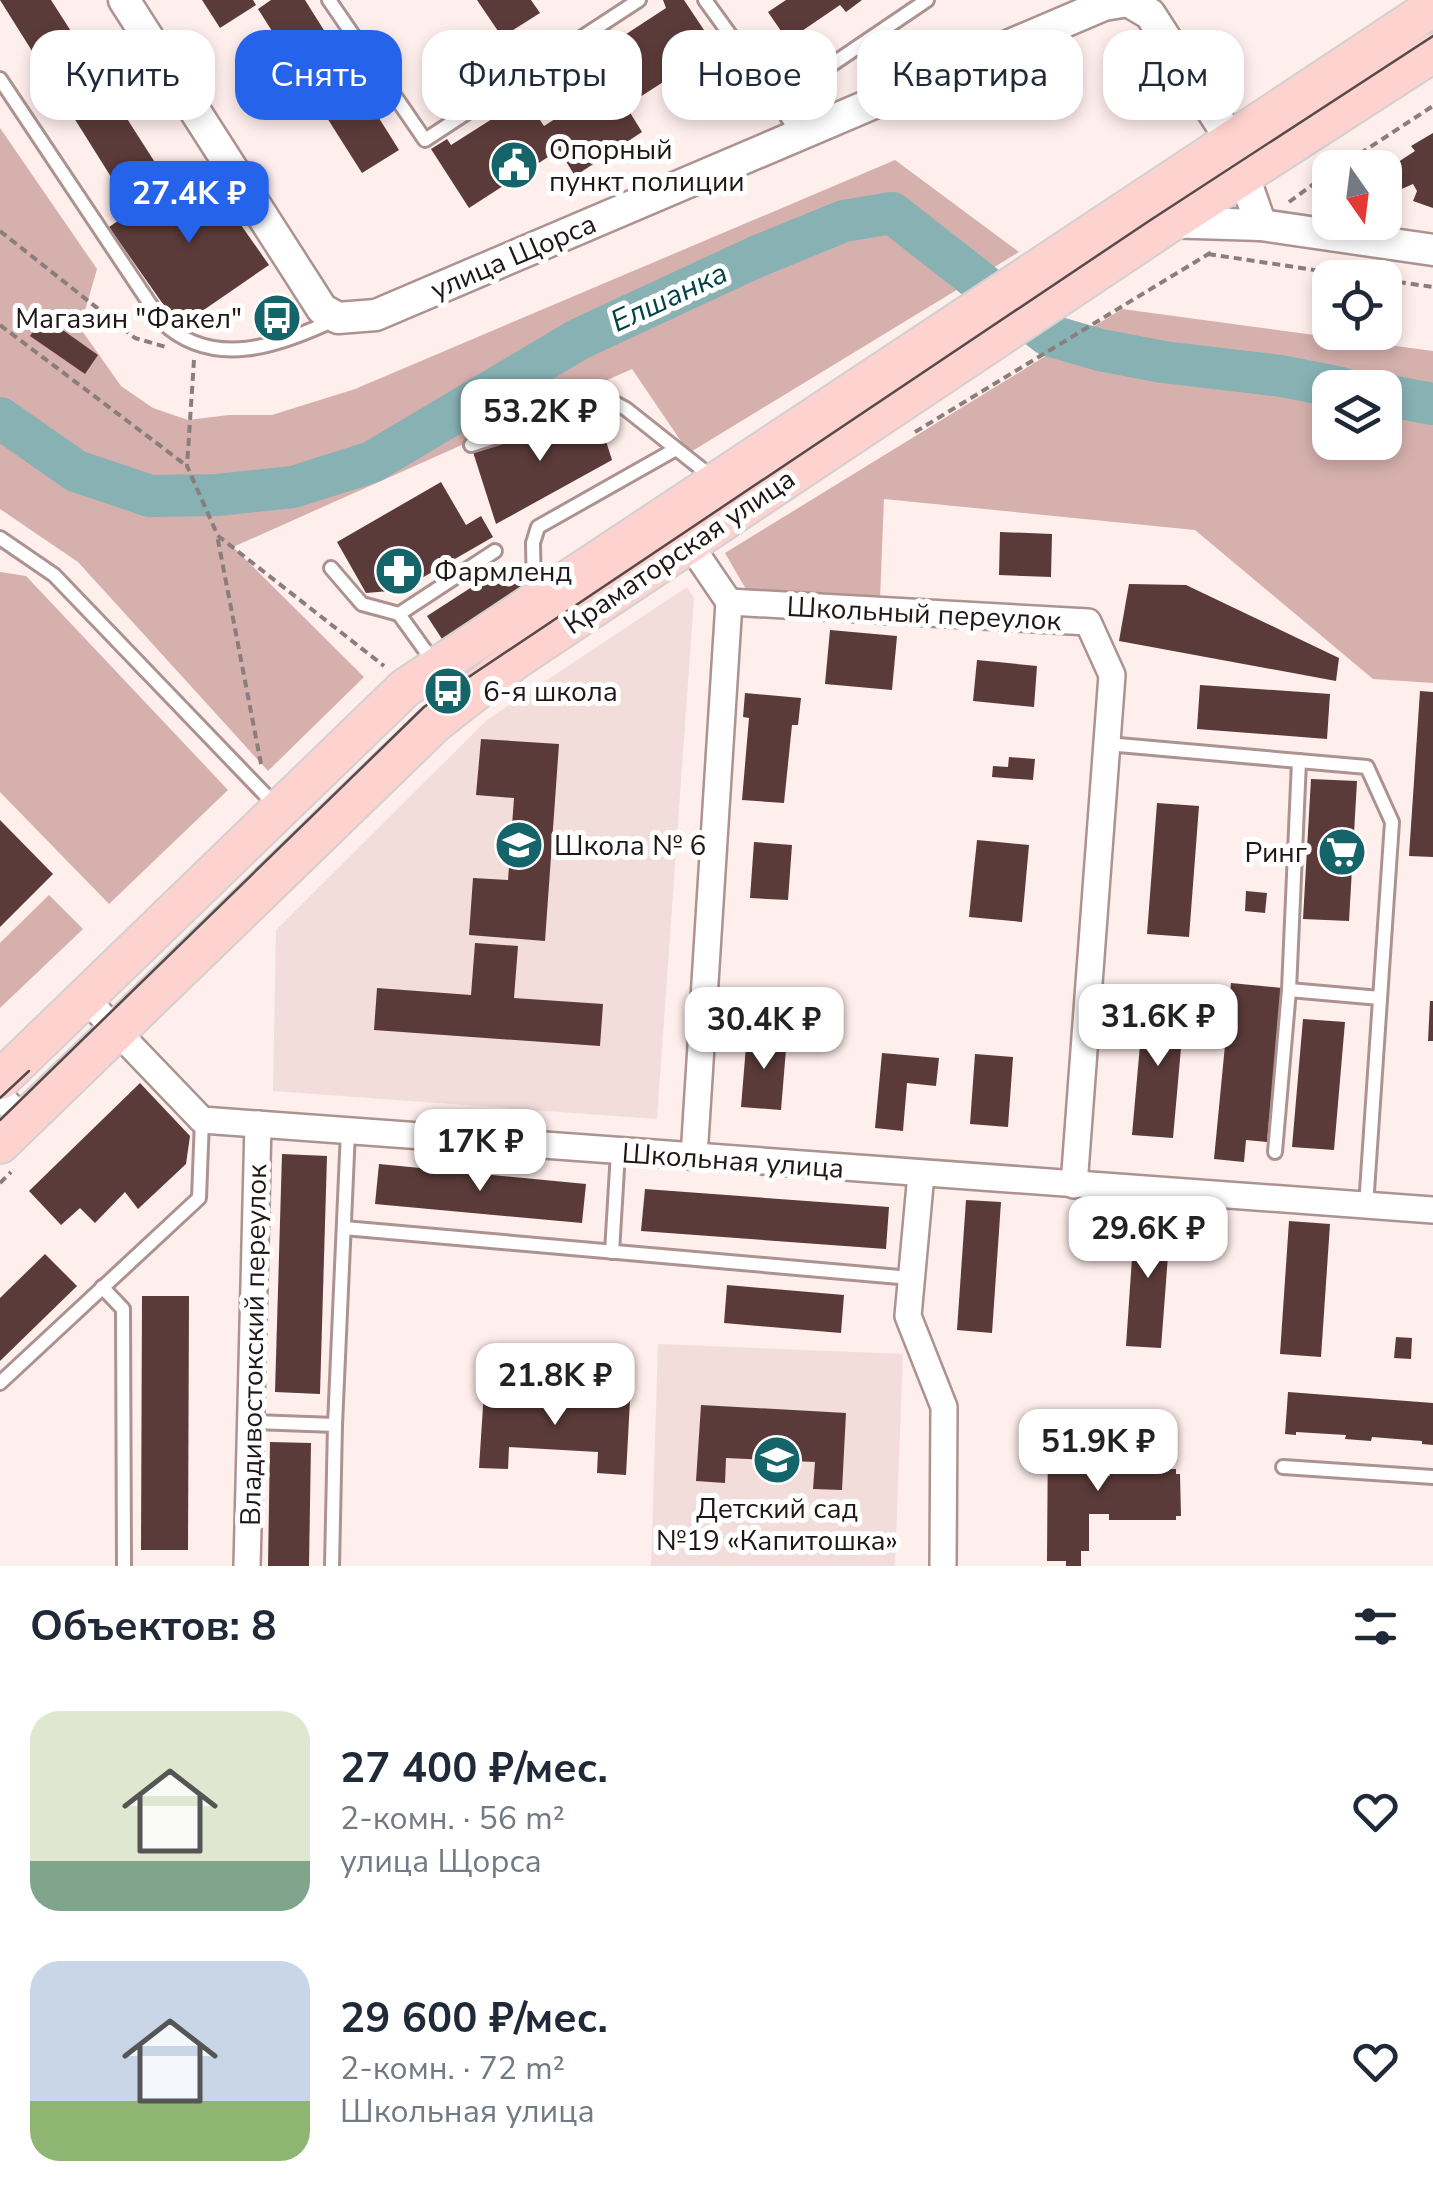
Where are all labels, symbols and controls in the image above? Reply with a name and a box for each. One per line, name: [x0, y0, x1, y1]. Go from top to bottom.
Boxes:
chip: Купить: [30, 30, 215, 120]
chip: Снять: [235, 30, 402, 120]
chip: Фильтры: [422, 30, 642, 120]
chip: Новое: [662, 30, 837, 120]
chip: Квартира: [857, 30, 1083, 120]
chip: Дом: [1103, 30, 1244, 120]
place label: Опорный пункт полиции: [549, 131, 745, 201]
public building icon: Опорный пункт полиции: [488, 139, 540, 191]
north arrow: [1312, 150, 1402, 240]
map controls: [1312, 150, 1402, 460]
pin: 27.4K ₽: [97, 161, 281, 246]
text: 27.4K ₽: [132, 172, 246, 215]
street label: улица Щорса: [425, 205, 602, 309]
water label: Елшанка: [604, 253, 734, 342]
button: locate: [1312, 260, 1402, 350]
bus stop icon: Магазин "Факел": [251, 292, 303, 344]
place label: Магазин "Факел": [15, 300, 242, 338]
button: layers: [1312, 370, 1402, 460]
pin: 53.2K ₽: [448, 379, 632, 464]
text: 53.2K ₽: [483, 390, 597, 433]
street label: Краматорская улица: [556, 460, 803, 643]
pharmacy icon: Фармленд: [373, 545, 425, 597]
place label: Фармленд: [434, 553, 572, 591]
street label: Школьный переулок: [786, 588, 1062, 640]
bus stop icon: 6-я школа: [422, 665, 474, 717]
place label: 6-я школа: [483, 673, 618, 711]
school or university icon: Школа № 6: [493, 819, 545, 871]
supermarket icon: Ринг: [1316, 826, 1368, 878]
place label: Школа № 6: [554, 827, 706, 865]
place label: Ринг: [1245, 834, 1307, 872]
pin: 31.6K ₽: [1066, 984, 1250, 1069]
pin: 30.4K ₽: [672, 987, 856, 1072]
text: 31.6K ₽: [1101, 995, 1215, 1038]
text: 30.4K ₽: [707, 998, 821, 1041]
pin: 17K ₽: [410, 1109, 550, 1194]
text: 17K ₽: [436, 1120, 524, 1163]
street label: Школьная улица: [620, 1134, 845, 1188]
street label: Владивостокский переулок: [232, 1164, 276, 1526]
pin: 29.6K ₽: [1056, 1196, 1240, 1281]
text: 29.6K ₽: [1091, 1207, 1205, 1250]
pin: 21.8K ₽: [463, 1343, 647, 1428]
text: 21.8K ₽: [498, 1354, 612, 1397]
pin: 51.9K ₽: [1006, 1409, 1190, 1494]
text: 51.9K ₽: [1041, 1420, 1155, 1463]
school or university icon: Детский сад №19 «Капитошка»: [751, 1434, 803, 1486]
place label: Детский сад №19 «Капитошка»: [656, 1490, 898, 1560]
text: Объектов: 8: [30, 1598, 276, 1655]
icon: filters: [1348, 1599, 1403, 1654]
text: 27 400 ₽/мес.: [340, 1740, 608, 1797]
icon: home: [110, 1751, 230, 1871]
icon: heart: [1348, 1784, 1403, 1839]
text: 2-комн. · 56 m²: [340, 1797, 565, 1840]
text: улица Щорса: [340, 1840, 542, 1883]
text: 29 600 ₽/мес.: [340, 1990, 608, 2047]
icon: home: [110, 2001, 230, 2121]
icon: heart: [1348, 2034, 1403, 2089]
text: 2-комн. · 72 m²: [340, 2047, 565, 2090]
text: Школьная улица: [340, 2090, 595, 2133]

